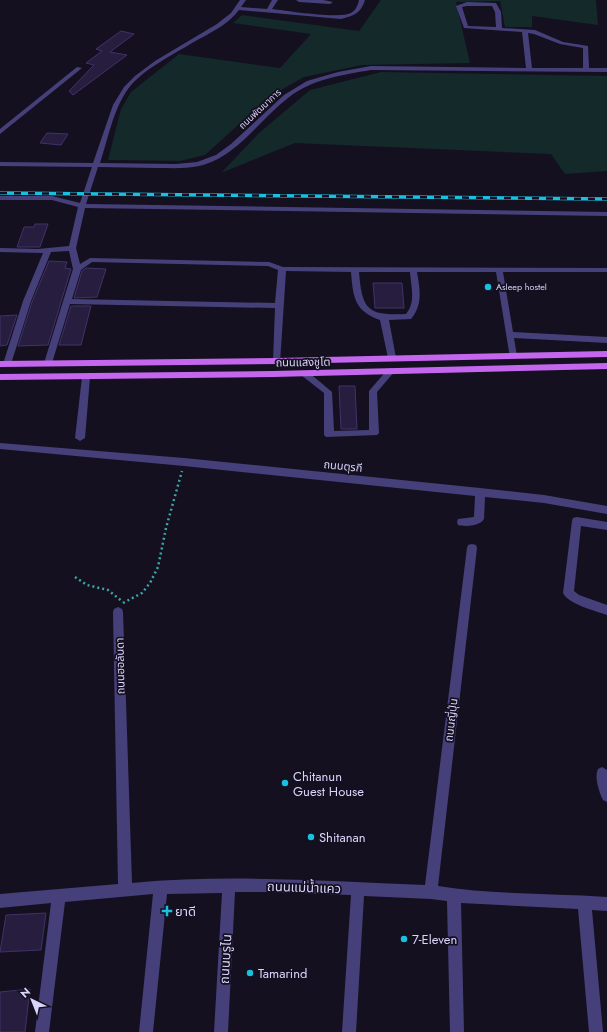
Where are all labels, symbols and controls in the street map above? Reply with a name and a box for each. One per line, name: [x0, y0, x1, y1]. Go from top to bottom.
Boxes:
street label: ถนนพัฒนาการ: [236, 85, 284, 132]
place label: Asleep hostel: [496, 280, 547, 293]
marker: Asleep hostel: [483, 282, 493, 292]
street label: ถนนแสงชูโต: [275, 354, 331, 370]
street label: ถนนตุรกี: [323, 456, 363, 476]
street label: ถนนฮอลันดา: [112, 637, 128, 695]
street label: ถนนญี่ปุ่น: [440, 697, 462, 743]
place label: Chitanun Guest House: [293, 767, 364, 801]
marker: Chitanun Guest House: [280, 778, 290, 788]
place label: Shitanan: [319, 828, 366, 847]
marker: Shitanan: [306, 832, 316, 842]
street label: ถนนแม่น้ำแคว: [267, 877, 341, 898]
place label: ยาดี: [175, 902, 196, 921]
marker: ยาดี: [162, 906, 172, 916]
place label: 7-Eleven: [412, 930, 457, 949]
street label: ถนนบรูไน: [215, 934, 236, 984]
marker: 7-Eleven: [399, 934, 409, 944]
place label: Tamarind: [258, 964, 307, 983]
marker: Tamarind: [245, 968, 255, 978]
north arrow: [12, 980, 52, 1020]
text: N: [17, 984, 34, 1002]

